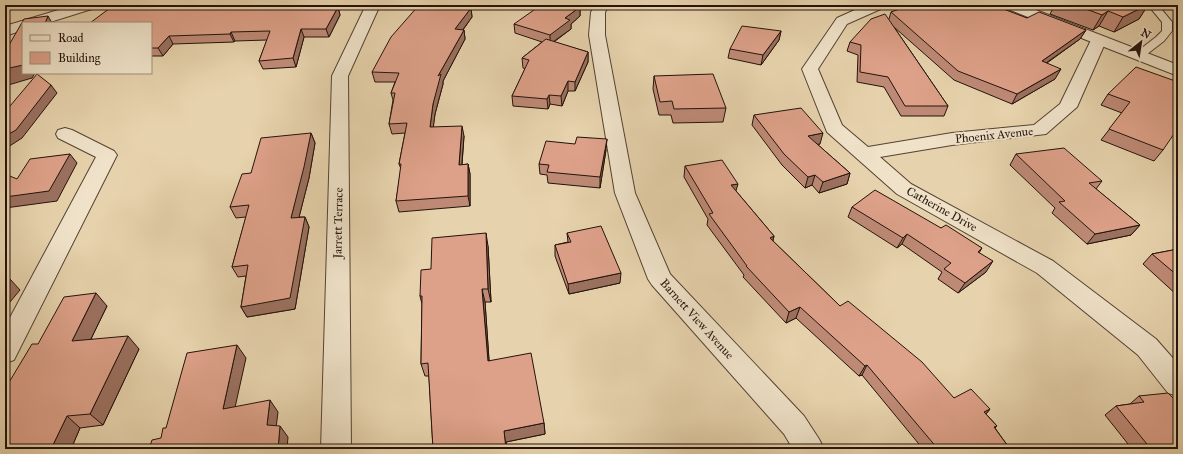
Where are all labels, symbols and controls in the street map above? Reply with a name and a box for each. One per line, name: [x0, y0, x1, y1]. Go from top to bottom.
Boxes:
legend: [22, 22, 152, 74]
north arrow: [1121, 22, 1161, 62]
text: N: [1138, 26, 1154, 42]
text: Road: [58, 31, 84, 45]
text: Building: [58, 51, 101, 66]
street label: Phoenix Avenue: [954, 124, 1034, 146]
street label: Catherine Drive: [904, 184, 980, 234]
street label: Jarrett Terrace: [330, 187, 347, 261]
street label: Barnett View Avenue: [657, 276, 737, 362]

